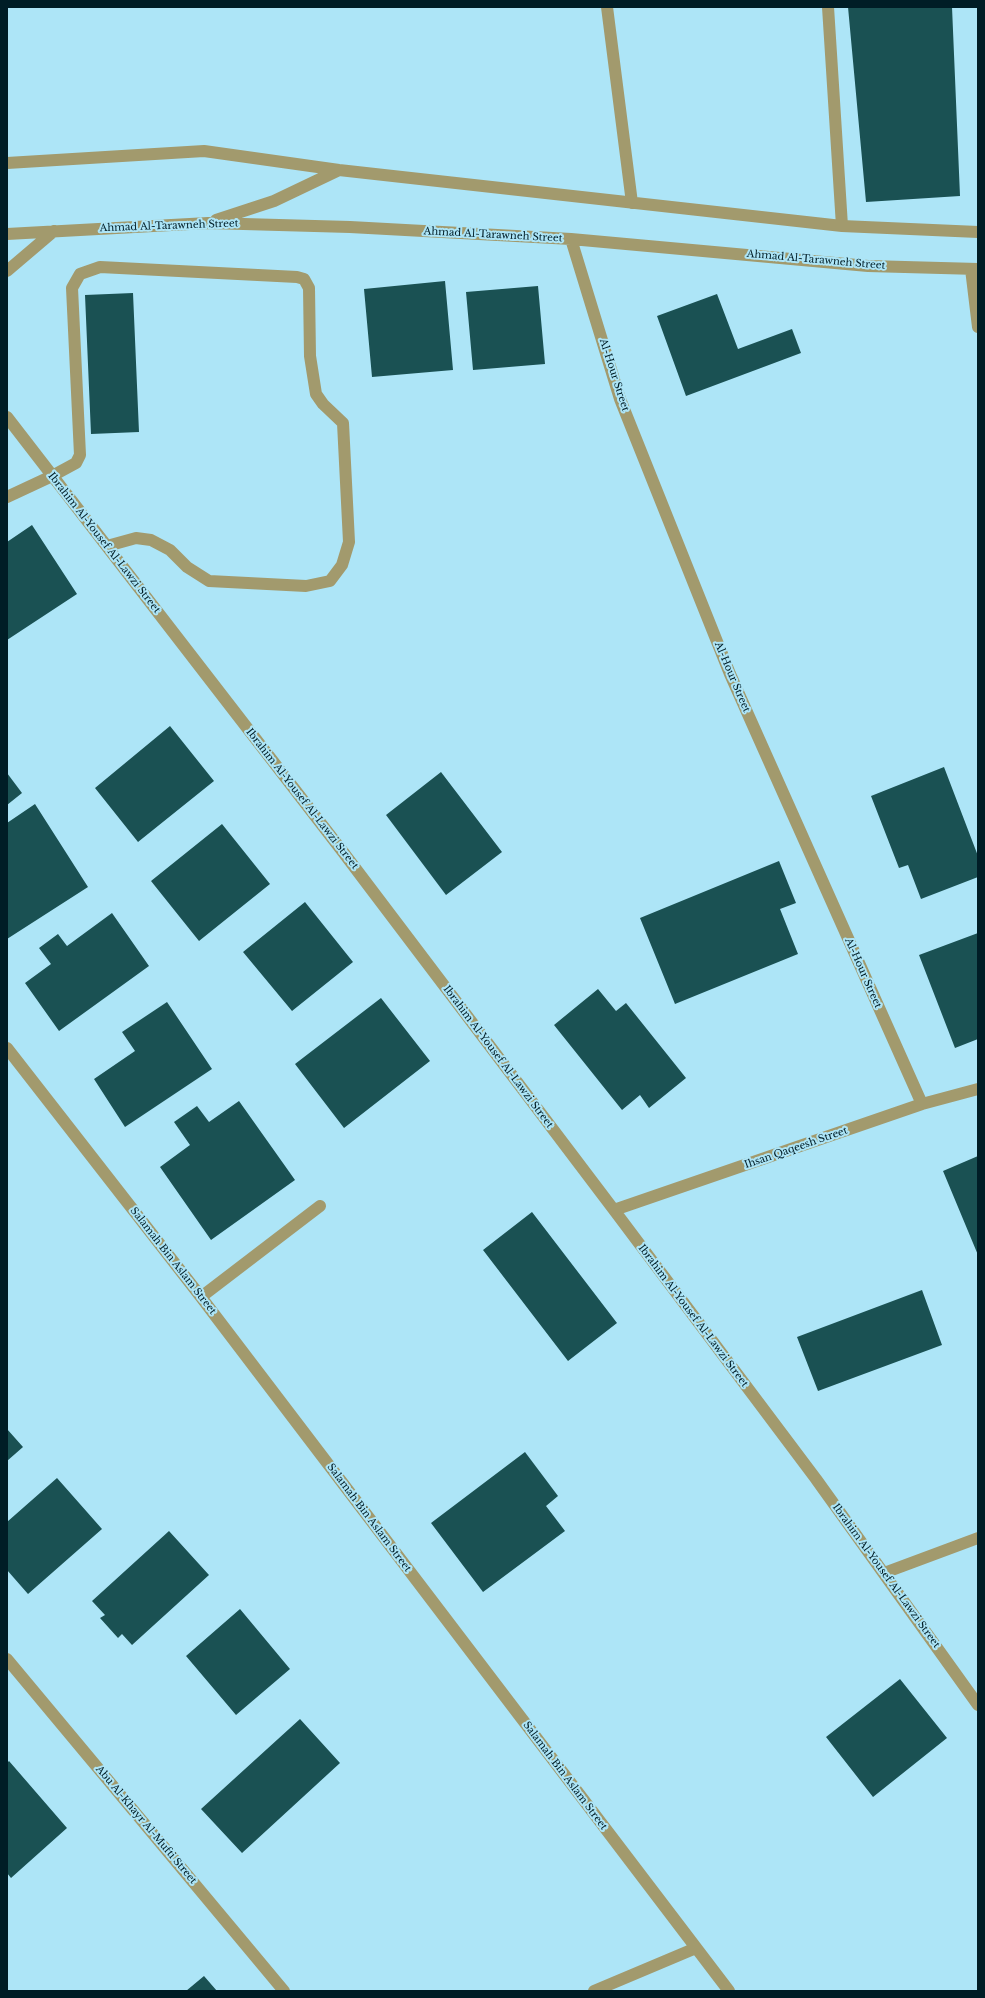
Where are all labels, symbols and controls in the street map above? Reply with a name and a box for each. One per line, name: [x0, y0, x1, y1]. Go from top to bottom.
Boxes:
street label: Ahmad Al-Tarawneh Street: [99, 218, 239, 234]
street label: Ahmad Al-Tarawneh Street: [423, 225, 563, 245]
street label: Ahmad Al-Tarawneh Street: [746, 248, 886, 272]
street label: Al-Hour Street: [597, 337, 631, 413]
street label: Ibrahim Al-Yousef Al-Lawzi Street: [45, 470, 163, 616]
street label: Al-Hour Street: [712, 640, 752, 714]
street label: Ibrahim Al-Yousef Al-Lawzi Street: [243, 726, 361, 872]
street label: Al-Hour Street: [842, 936, 884, 1010]
street label: Ibrahim Al-Yousef Al-Lawzi Street: [440, 983, 556, 1131]
street label: Ihsan Qaqeesh Street: [743, 1125, 849, 1171]
street label: Salamah Bin Aslam Street: [128, 1205, 218, 1317]
street label: Ibrahim Al-Yousef Al-Lawzi Street: [635, 1242, 751, 1390]
street label: Salamah Bin Aslam Street: [324, 1462, 414, 1574]
street label: Ibrahim Al-Yousef Al-Lawzi Street: [830, 1502, 942, 1650]
street label: Salamah Bin Aslam Street: [520, 1720, 610, 1832]
street label: Abu Al-Khayr Al-Mufti Street: [93, 1763, 199, 1887]

